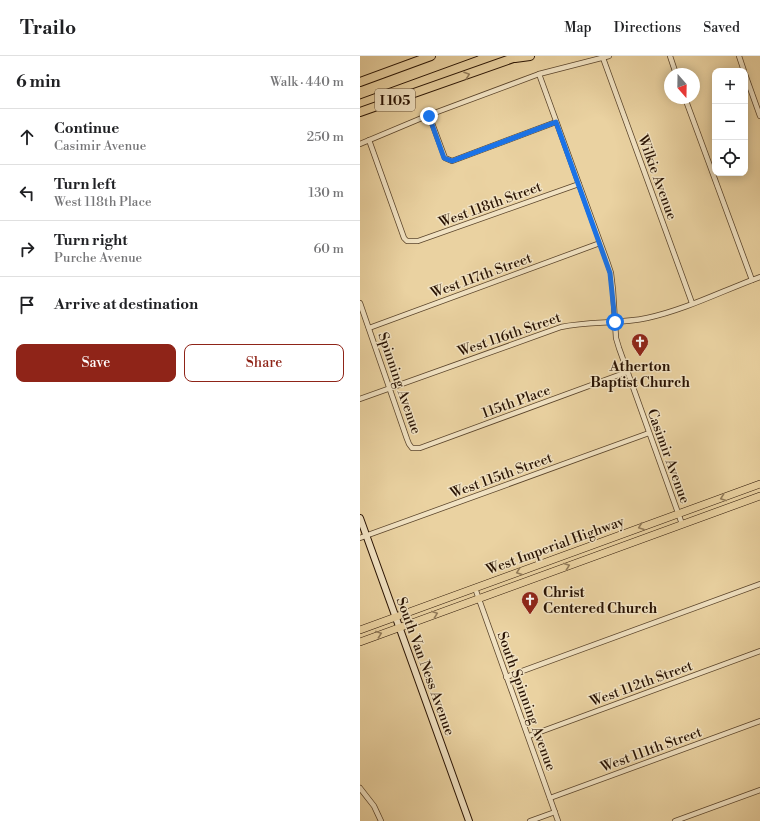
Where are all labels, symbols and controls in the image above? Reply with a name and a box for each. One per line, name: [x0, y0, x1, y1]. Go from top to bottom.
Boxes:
text: Trailo: [20, 16, 76, 40]
text: Map: [564, 19, 592, 37]
text: Directions: [614, 19, 681, 37]
text: Saved: [703, 19, 740, 37]
north arrow: [664, 68, 700, 104]
map controls: [712, 68, 748, 176]
button: +: [712, 68, 748, 104]
text: 6 min: [16, 71, 61, 93]
one-way arrow: [463, 71, 470, 80]
text: Walk · 440 m: [270, 74, 344, 90]
road number: I 105: [375, 89, 415, 111]
button: −: [712, 104, 748, 140]
route end: [420, 107, 438, 125]
text: Continue: [54, 119, 119, 138]
icon: ahead: [16, 126, 38, 148]
text: 250 m: [307, 129, 344, 145]
street label: Wilkie Avenue: [633, 132, 681, 222]
text: Casimir Avenue: [54, 138, 146, 154]
button: locate: [712, 140, 748, 176]
text: Turn left: [54, 175, 116, 194]
street label: West 118th Street: [436, 178, 544, 232]
icon: left: [16, 182, 38, 204]
text: 130 m: [309, 185, 344, 201]
text: West 118th Place: [54, 194, 152, 210]
text: Turn right: [54, 231, 128, 250]
icon: right: [16, 238, 38, 260]
text: 60 m: [313, 241, 344, 257]
street label: West 117th Street: [427, 249, 534, 303]
text: Purche Avenue: [54, 250, 142, 266]
icon: arrive: [16, 294, 38, 316]
text: Arrive at destination: [54, 295, 198, 314]
street label: West 116th Street: [454, 309, 563, 361]
route start: [606, 313, 624, 331]
street label: Spinning Avenue: [373, 330, 425, 437]
church icon: Atherton Baptist Church: [630, 332, 650, 357]
button: Save: [16, 344, 176, 382]
button: Share: [184, 344, 344, 382]
place label: Atherton Baptist Church: [590, 358, 690, 392]
street label: 115th Place: [480, 381, 553, 423]
street label: Casimir Avenue: [643, 407, 694, 506]
street label: West 115th Street: [447, 449, 555, 503]
one-way arrow: [720, 493, 727, 501]
street label: West Imperial Highway: [483, 513, 627, 580]
one-way arrow: [638, 523, 645, 531]
one-way arrow: [564, 562, 571, 570]
one-way arrow: [516, 567, 523, 575]
place label: Christ Centered Church: [543, 584, 657, 618]
church icon: Christ Centered Church: [520, 590, 540, 615]
street label: South Van Ness Avenue: [392, 595, 458, 738]
one-way arrow: [432, 610, 439, 619]
street label: South Spinning Avenue: [492, 629, 560, 773]
one-way arrow: [376, 631, 383, 639]
street label: West 112th Street: [587, 657, 695, 711]
street label: West 111th Street: [597, 723, 704, 777]

